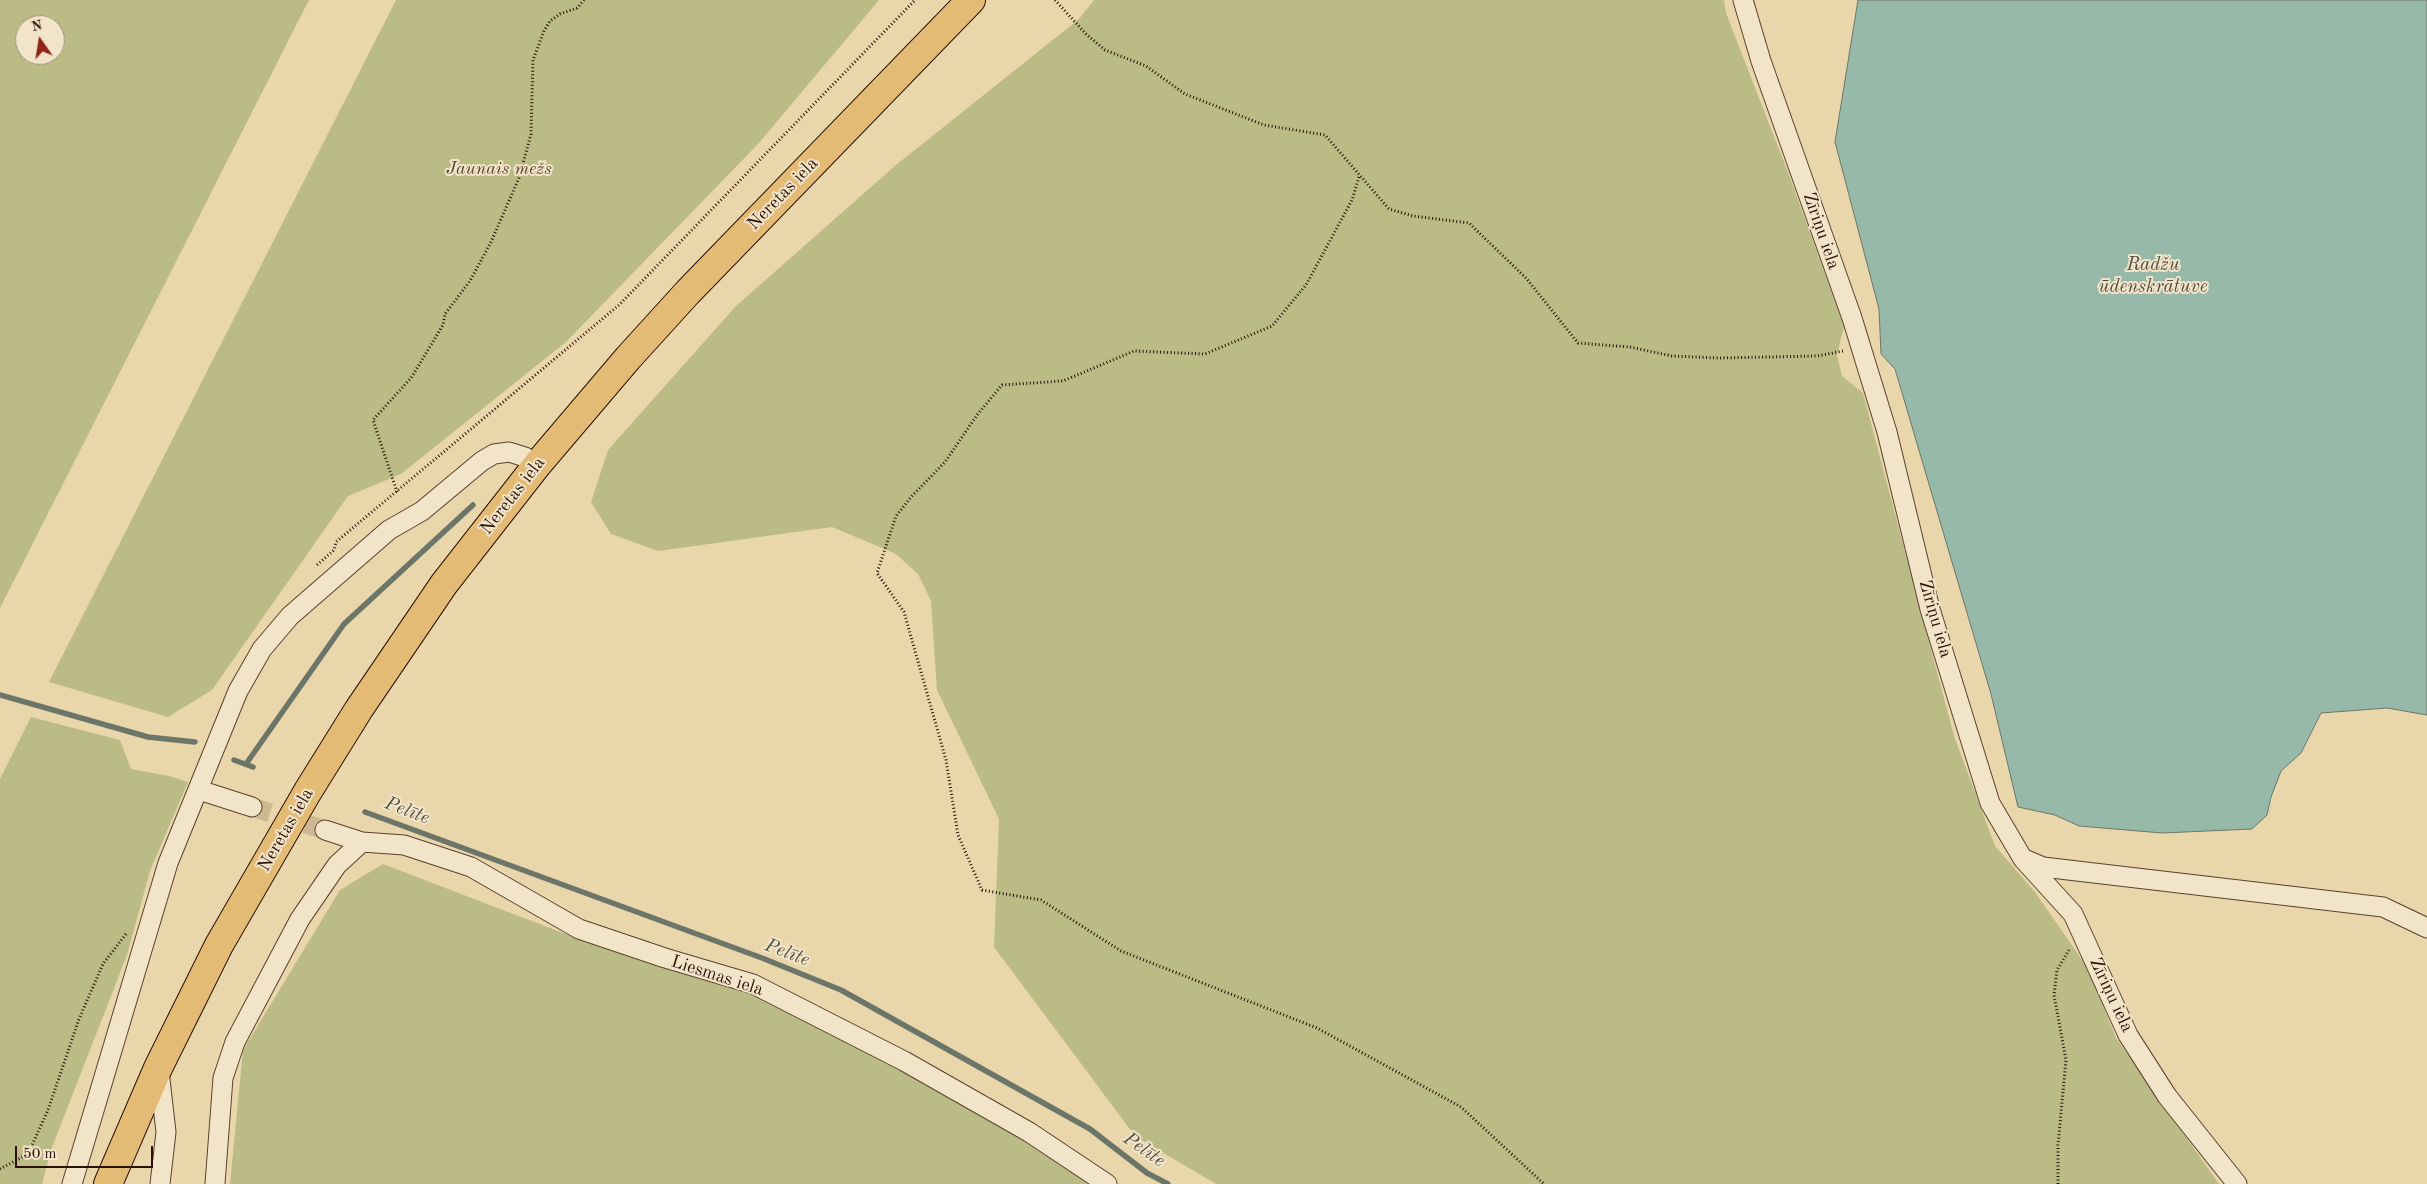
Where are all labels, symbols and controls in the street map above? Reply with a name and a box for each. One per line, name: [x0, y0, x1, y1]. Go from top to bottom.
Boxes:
north arrow: [15, 15, 65, 65]
text: N: [30, 18, 44, 34]
street label: Neretas iela: [743, 153, 823, 235]
park label: Jaunais mežs: [446, 158, 552, 180]
street label: Zīriņu iela: [1798, 190, 1844, 272]
water label: Radžu ūdenskrātuve: [2099, 254, 2207, 298]
street label: Neretas iela: [476, 453, 550, 539]
street label: Zīriņu iela: [1914, 578, 1956, 660]
street label: Neretas iela: [253, 784, 319, 876]
water label: Pelīte: [381, 792, 433, 830]
water label: Pelīte: [761, 934, 813, 972]
street label: Liesmas iela: [668, 951, 766, 1001]
street label: Zīriņu iela: [2084, 954, 2138, 1036]
water label: Pelīte: [1119, 1127, 1169, 1173]
scale bar: [18, 1136, 155, 1168]
text: 50 m: [23, 1147, 57, 1162]

